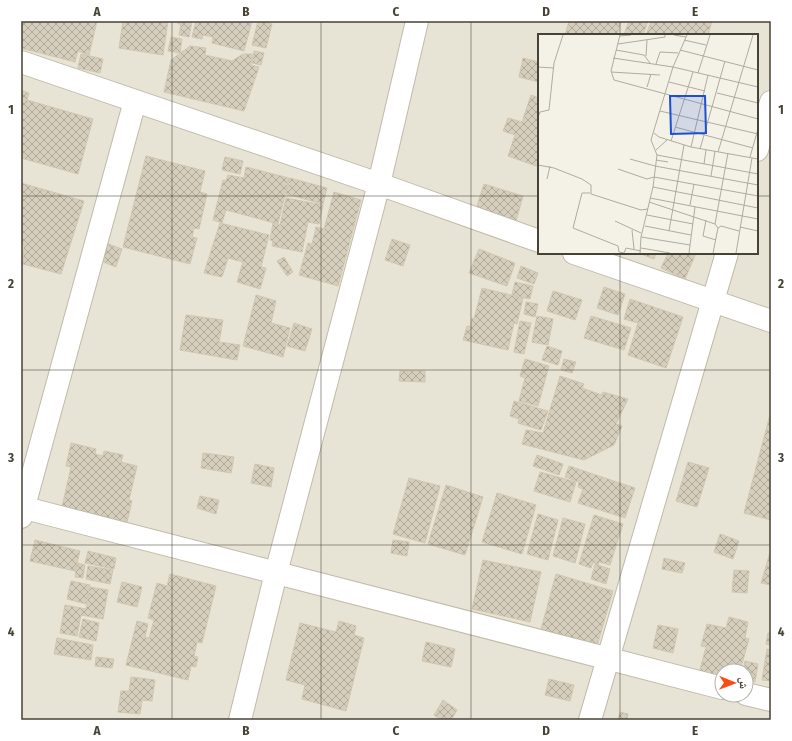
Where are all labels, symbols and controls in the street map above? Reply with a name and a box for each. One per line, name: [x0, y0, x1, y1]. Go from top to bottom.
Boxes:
text: A: [92, 4, 101, 19]
text: B: [242, 4, 250, 19]
text: C: [393, 4, 400, 19]
text: D: [542, 4, 550, 19]
text: E: [692, 4, 698, 19]
inset map: [538, 34, 758, 254]
text: 1: [8, 102, 14, 117]
text: 1: [778, 102, 784, 117]
text: 2: [7, 276, 14, 291]
text: 2: [777, 276, 784, 291]
text: 3: [7, 450, 14, 465]
text: 3: [777, 450, 784, 465]
text: 4: [8, 624, 15, 639]
text: 4: [778, 624, 785, 639]
north arrow: [714, 663, 754, 703]
text: ش: [736, 677, 750, 689]
text: A: [92, 723, 101, 738]
text: B: [242, 723, 250, 738]
text: C: [393, 723, 400, 738]
text: D: [542, 723, 550, 738]
text: E: [692, 723, 698, 738]

